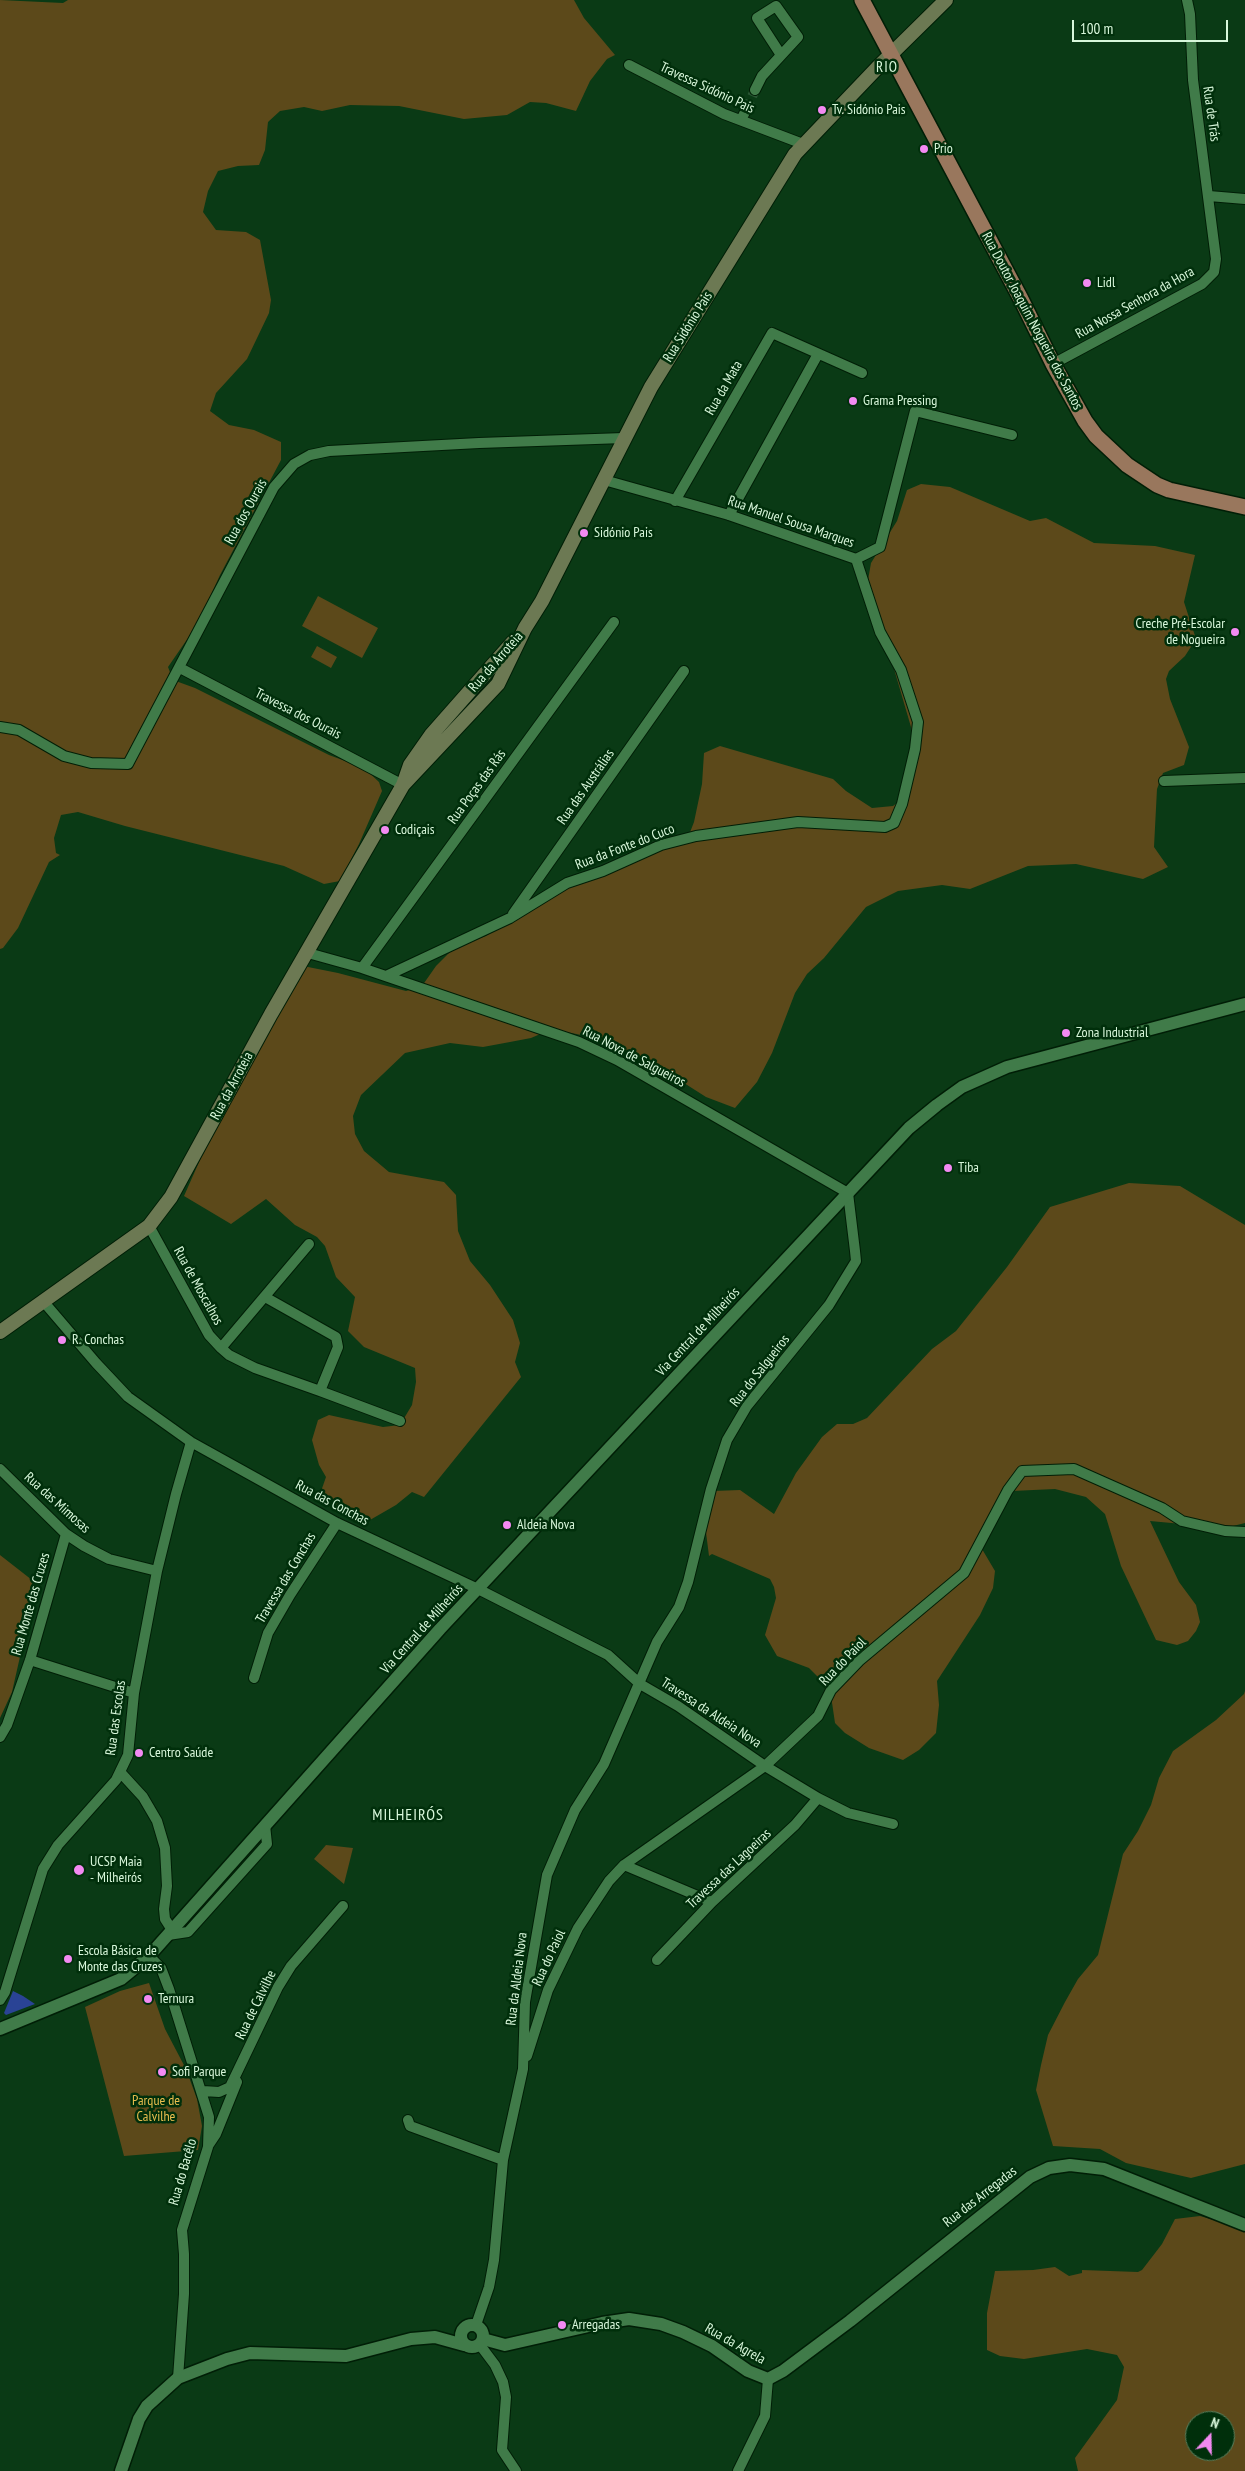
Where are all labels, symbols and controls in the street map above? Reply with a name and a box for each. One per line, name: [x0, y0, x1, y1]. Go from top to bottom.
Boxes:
scale bar: [1075, 10, 1231, 42]
text: 100 m: [1080, 19, 1113, 38]
street label: Travessa Sidónio Pais: [657, 59, 757, 117]
district label: RIO: [876, 59, 898, 77]
street label: Rua de Trás: [1199, 85, 1223, 143]
place label: Tv. Sidónio Pais: [832, 102, 906, 118]
marker: Tv. Sidónio Pais: [816, 104, 828, 116]
place label: Prio: [934, 141, 953, 157]
marker: Prio: [918, 143, 930, 155]
street label: Rua Doutor Joaquim Nogueira dos Santos: [978, 229, 1086, 413]
street label: Rua Nossa Senhora da Hora: [1073, 263, 1197, 343]
place label: Lidl: [1097, 275, 1115, 291]
marker: Lidl: [1081, 277, 1093, 289]
street label: Rua Sidónio Pais: [660, 289, 716, 365]
street label: Rua da Mata: [702, 358, 746, 418]
place label: Grama Pressing: [863, 393, 937, 409]
marker: Grama Pressing: [847, 395, 859, 407]
street label: Rua dos Ourais: [221, 476, 271, 548]
street label: Rua Manuel Sousa Marques: [726, 492, 856, 552]
place label: Sidónio Pais: [594, 525, 653, 541]
marker: Sidónio Pais: [578, 527, 590, 539]
place label: Creche Pré-Escolar de Nogueira: [1136, 616, 1225, 648]
marker: Creche Pré-Escolar de Nogueira: [1229, 626, 1241, 638]
street label: Rua da Arroteia: [465, 628, 527, 696]
street label: Travessa dos Ourais: [252, 685, 344, 743]
street label: Rua Poças das Rás: [444, 746, 510, 828]
street label: Rua das Austrálias: [554, 746, 618, 828]
street label: Rua da Fonte do Cuco: [573, 820, 677, 874]
place label: Codiçais: [395, 822, 435, 838]
marker: Codiçais: [379, 824, 391, 836]
street label: Rua Nova de Salgueiros: [580, 1023, 688, 1091]
place label: Zona Industrial: [1076, 1025, 1148, 1041]
marker: Zona Industrial: [1060, 1027, 1072, 1039]
street label: Rua da Arroteia: [207, 1049, 257, 1123]
place label: Tiba: [958, 1160, 979, 1176]
marker: Tiba: [942, 1162, 954, 1174]
street label: Rua de Moscalhos: [170, 1244, 226, 1328]
street label: Via Central de Milheirós: [653, 1284, 743, 1380]
place label: R. Conchas: [72, 1332, 124, 1348]
street label: Rua do Salgueiros: [727, 1332, 793, 1410]
marker: R. Conchas: [56, 1334, 68, 1346]
street label: Rua das Mimosas: [21, 1469, 93, 1537]
street label: Rua das Conchas: [293, 1477, 371, 1529]
place label: Aldeia Nova: [517, 1517, 575, 1533]
marker: Aldeia Nova: [501, 1519, 513, 1531]
street label: Travessa das Conchas: [252, 1530, 320, 1626]
street label: Rua Monte das Cruzes: [8, 1551, 54, 1657]
street label: Via Central de Milheirós: [377, 1581, 467, 1677]
street label: Rua do Paiol: [816, 1634, 870, 1690]
street label: Travessa da Aldeia Nova: [658, 1674, 764, 1752]
street label: Rua das Escolas: [102, 1679, 130, 1757]
place label: Centro Saúde: [149, 1745, 213, 1761]
marker: Centro Saúde: [133, 1747, 145, 1759]
district label: MILHEIRÓS: [371, 1805, 445, 1825]
street label: Travessa das Lagoeiras: [683, 1826, 775, 1912]
place label: UCSP Maia - Milheirós: [90, 1854, 142, 1886]
marker: UCSP Maia - Milheirós: [72, 1863, 86, 1877]
street label: Rua do Paiol: [529, 1927, 569, 1989]
street label: Rua da Aldeia Nova: [503, 1931, 531, 2027]
place label: Escola Básica de Monte das Cruzes: [78, 1943, 162, 1975]
marker: Escola Básica de Monte das Cruzes: [62, 1953, 74, 1965]
street label: Rua de Calvilhe: [232, 1968, 280, 2042]
place label: Ternura: [158, 1991, 194, 2007]
marker: Ternura: [142, 1993, 154, 2005]
place label: Sofi Parque: [172, 2064, 226, 2080]
marker: Sofi Parque: [156, 2066, 168, 2078]
park label: Parque de Calvilhe: [132, 2093, 180, 2126]
street label: Rua do Bacêlo: [165, 2137, 201, 2207]
street label: Rua das Arregadas: [940, 2163, 1020, 2231]
place label: Arregadas: [572, 2317, 620, 2333]
marker: Arregadas: [556, 2319, 568, 2331]
street label: Rua da Agrela: [702, 2320, 768, 2368]
north arrow: [1185, 2411, 1235, 2461]
text: N: [1208, 2413, 1222, 2433]

